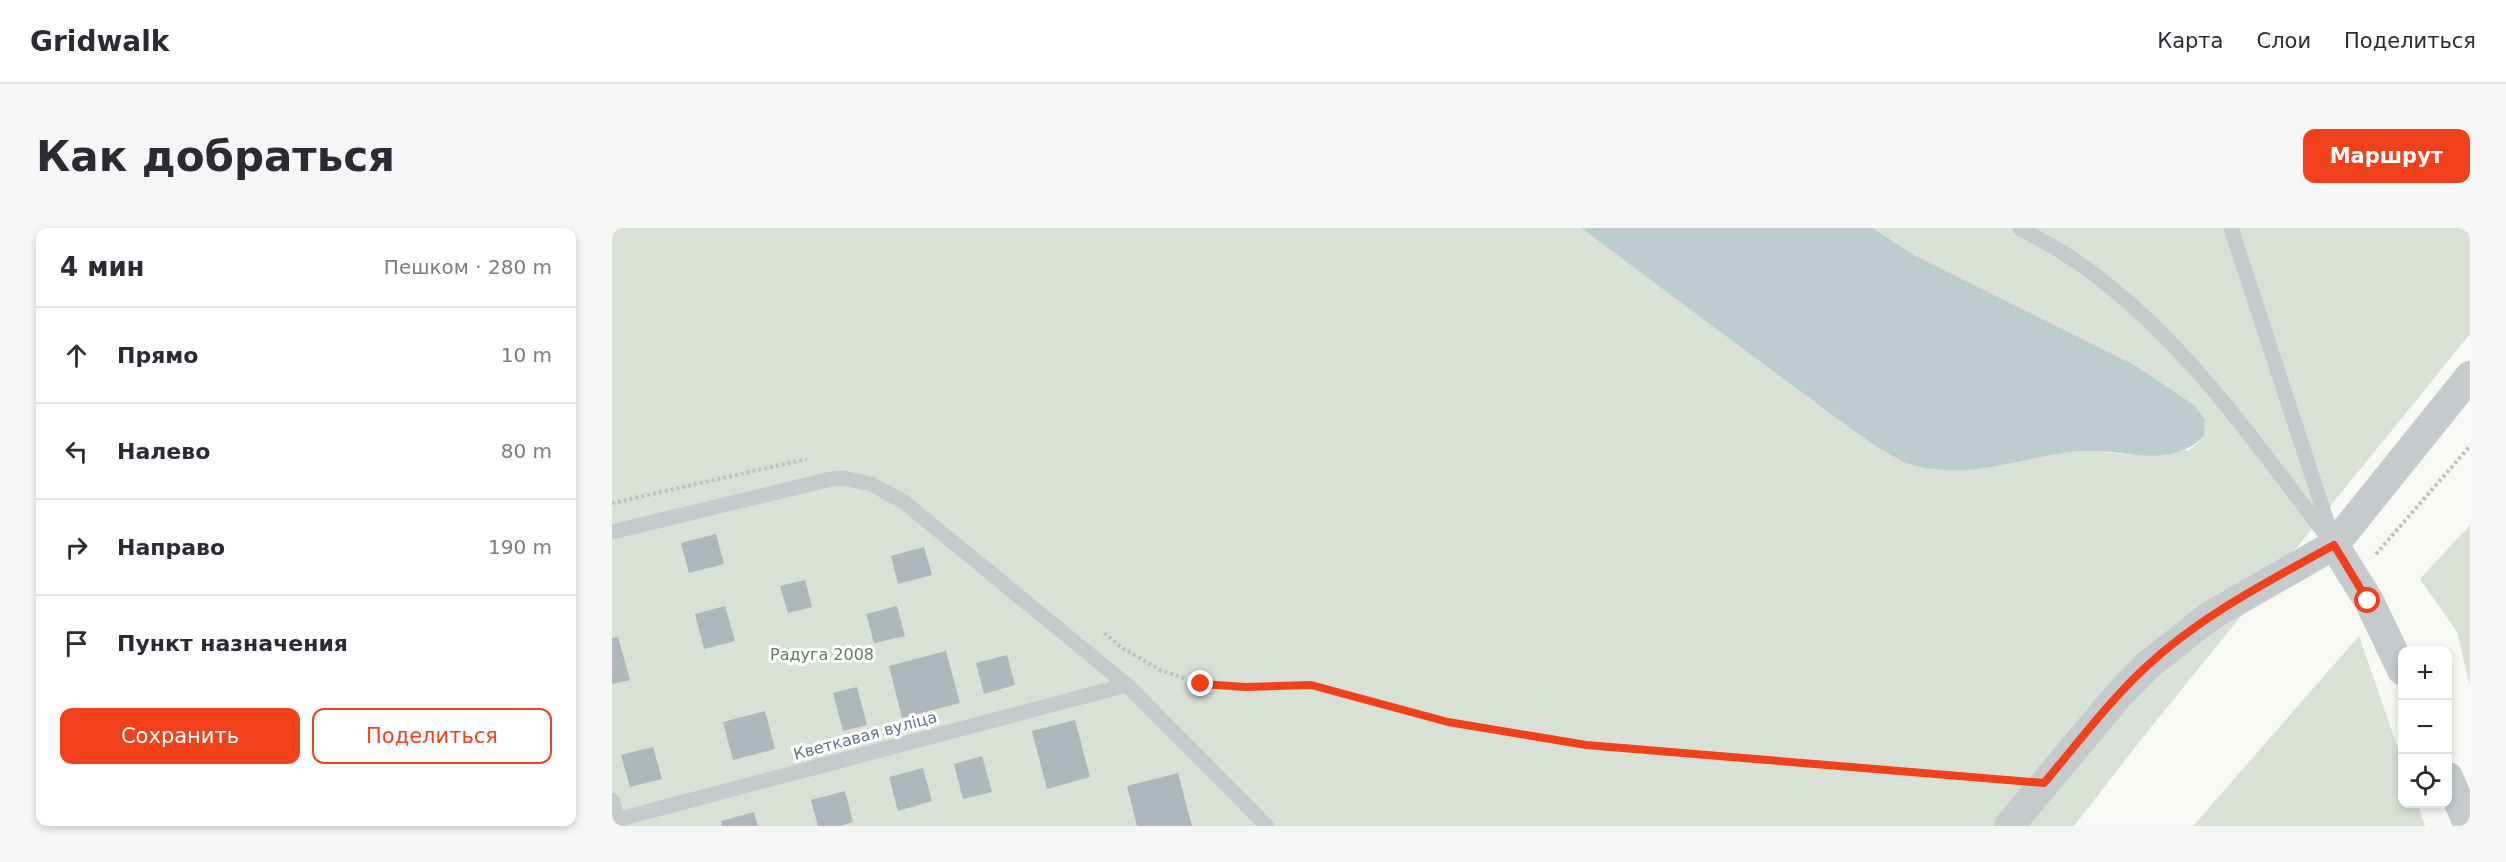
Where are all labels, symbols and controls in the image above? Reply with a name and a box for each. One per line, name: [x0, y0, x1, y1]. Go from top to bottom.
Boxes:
text: Gridwalk: [30, 25, 169, 58]
text: Карта: [2157, 29, 2223, 53]
text: Слои: [2256, 29, 2311, 53]
text: Поделиться: [2344, 29, 2476, 53]
button: Маршрут: [2303, 129, 2470, 183]
text: Как добраться: [36, 132, 395, 181]
text: 4 мин: [60, 252, 145, 282]
text: Пешком · 280 m: [384, 255, 552, 279]
icon: ahead: [60, 339, 93, 372]
text: Прямо: [117, 343, 198, 368]
text: 10 m: [501, 343, 552, 367]
icon: left: [60, 435, 93, 468]
text: Налево: [117, 439, 210, 464]
text: 80 m: [501, 439, 552, 463]
icon: right: [60, 531, 93, 564]
text: Направо: [117, 535, 225, 560]
text: 190 m: [488, 535, 552, 559]
route start: [2354, 587, 2380, 613]
icon: arrive: [60, 627, 93, 660]
text: Пункт назначения: [117, 631, 348, 656]
park label: Радуга 2008: [770, 645, 874, 664]
map controls: [2398, 646, 2452, 808]
button: +: [2398, 646, 2452, 700]
route end: [1187, 670, 1213, 696]
button: −: [2398, 700, 2452, 754]
street label: Кветкавая вуліца: [791, 707, 939, 764]
button: Сохранить: [60, 708, 300, 764]
button: Поделиться: [312, 708, 552, 764]
button: locate: [2398, 754, 2452, 808]

